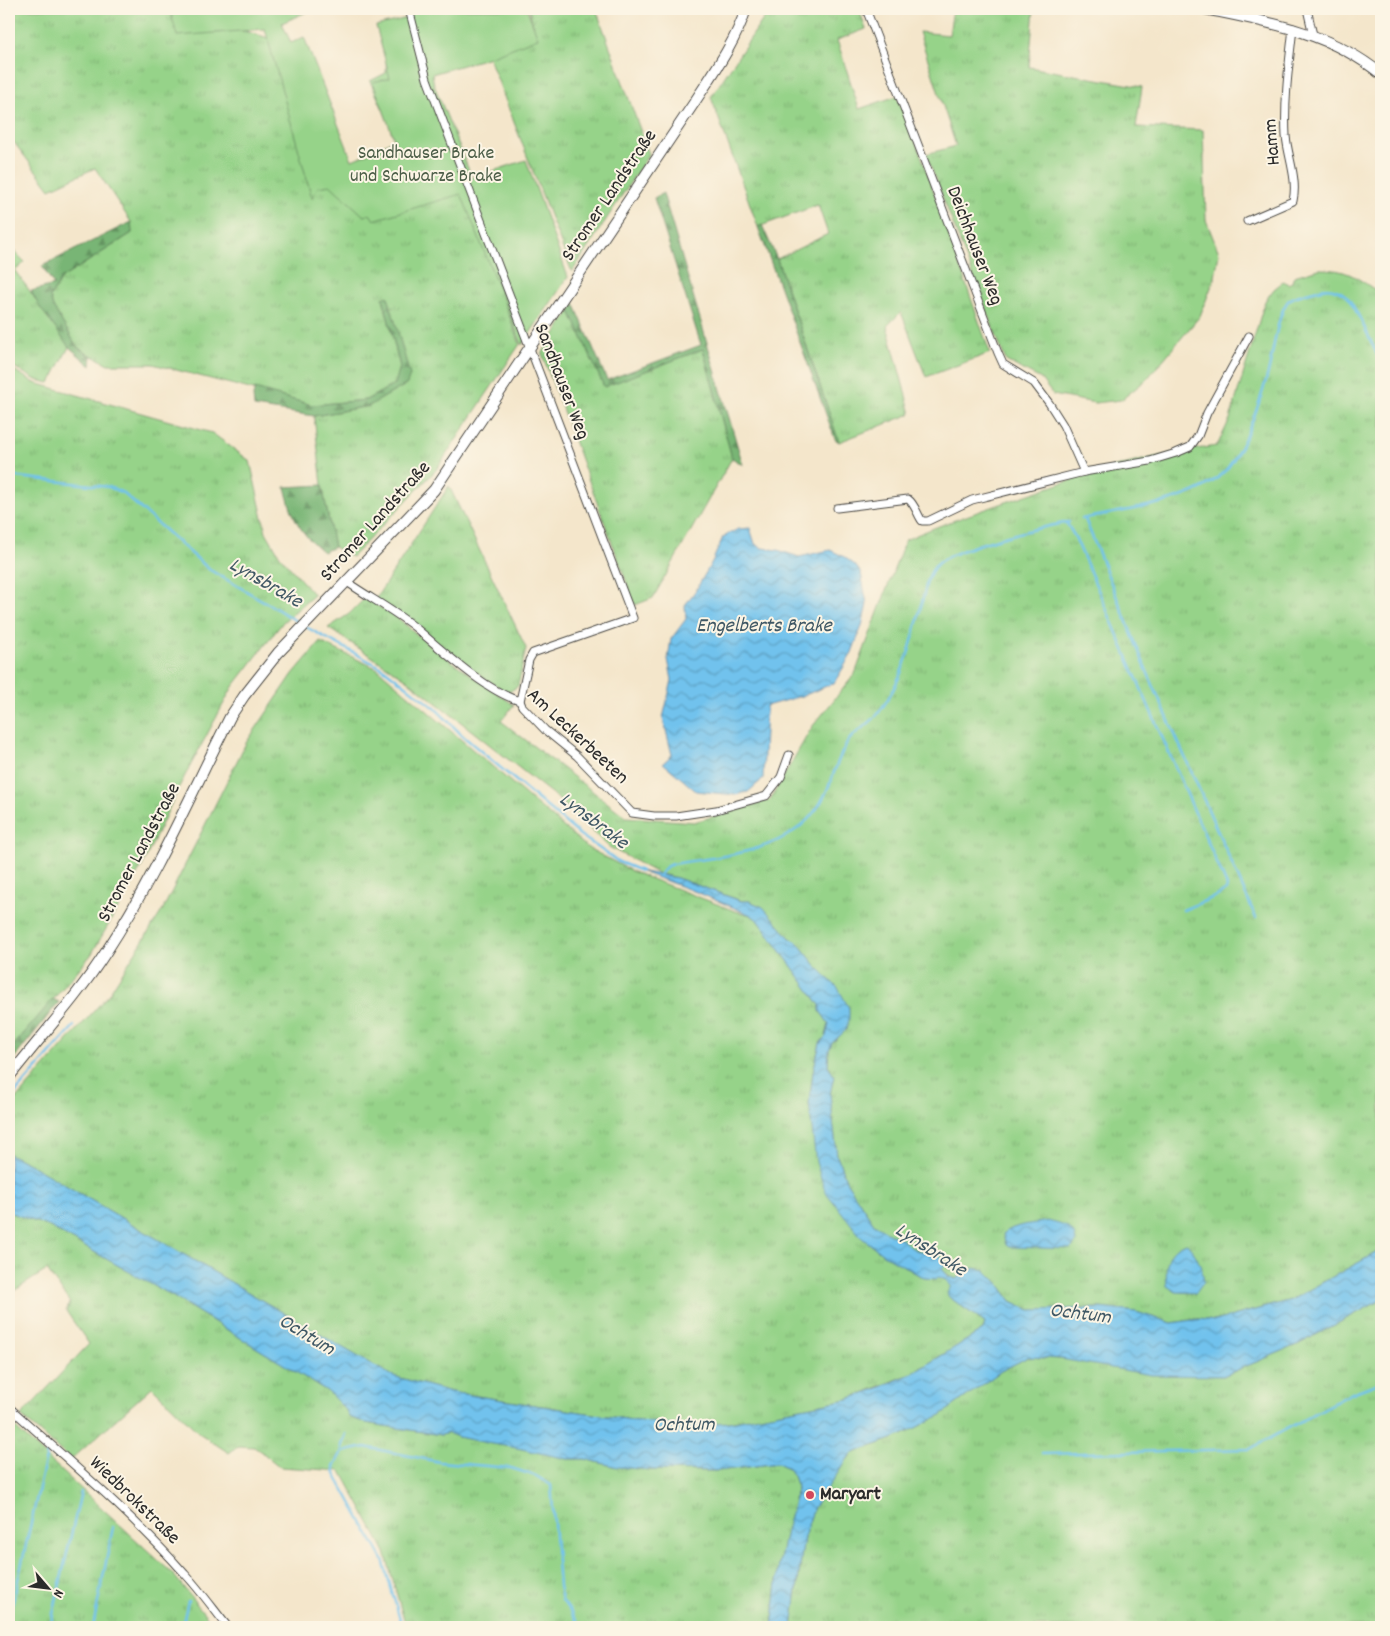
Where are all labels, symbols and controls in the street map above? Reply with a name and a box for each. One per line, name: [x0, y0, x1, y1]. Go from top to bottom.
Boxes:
street label: Hamm: [1257, 117, 1289, 167]
street label: Stromer Landstraße: [555, 124, 665, 268]
park label: Sandhauser Brake und Schwarze Brake: [350, 140, 502, 191]
street label: Deichhauser Weg: [938, 182, 1010, 310]
street label: Sandhauser Weg: [526, 320, 596, 444]
street label: Stromer Landstraße: [314, 455, 438, 589]
water label: Lynsbrake: [223, 551, 309, 618]
water label: Engelberts Brake: [696, 612, 834, 642]
street label: Am Leckerbeeten: [520, 682, 634, 792]
street label: Stromer Landstraße: [91, 778, 189, 928]
water label: Lynsbrake: [552, 786, 635, 859]
water label: Lynsbrake: [888, 1217, 973, 1286]
water label: Ochtum: [1048, 1296, 1113, 1334]
water label: Ochtum: [272, 1307, 341, 1365]
water label: Ochtum: [653, 1410, 715, 1442]
street label: Wiedbrokstraße: [82, 1450, 186, 1552]
place label: Maryart: [820, 1481, 881, 1509]
marker: Maryart: [804, 1489, 816, 1501]
north arrow: [22, 1564, 72, 1614]
text: N: [47, 1585, 68, 1601]

